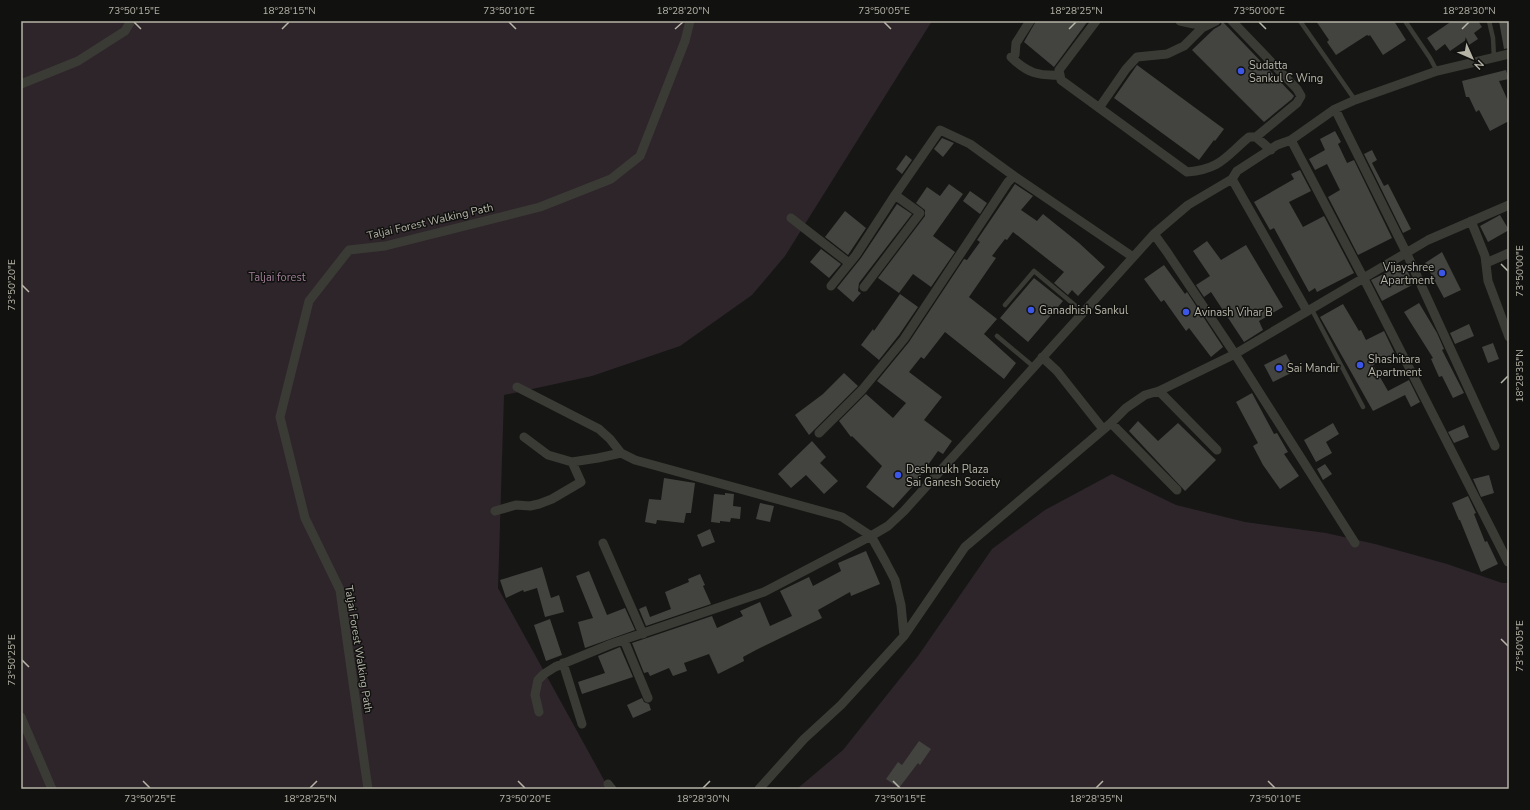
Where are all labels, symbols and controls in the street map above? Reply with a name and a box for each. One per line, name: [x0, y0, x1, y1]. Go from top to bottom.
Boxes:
text: 73°50'15"E: [108, 4, 160, 18]
text: 18°28'15"N: [262, 4, 316, 18]
text: 73°50'10"E: [483, 4, 535, 18]
text: 18°28'20"N: [656, 4, 710, 18]
text: 73°50'05"E: [858, 4, 910, 18]
text: 18°28'25"N: [1049, 4, 1103, 18]
text: 73°50'00"E: [1233, 4, 1285, 18]
text: 18°28'30"N: [1442, 4, 1496, 18]
north arrow: [1452, 38, 1492, 78]
text: N: [1471, 57, 1487, 73]
place label: Sudatta Sankul C Wing: [1249, 58, 1323, 86]
marker: Sudatta Sankul C Wing: [1236, 66, 1246, 76]
street label: Taljai Forest Walking Path: [366, 200, 495, 243]
text: 73°50'00"E: [1513, 245, 1527, 297]
text: 73°50'20"E: [5, 259, 19, 311]
place label: Vijayshree Apartment: [1380, 260, 1434, 288]
marker: Vijayshree Apartment: [1437, 268, 1447, 278]
park label: Taljai forest: [248, 270, 306, 285]
place label: Ganadhish Sankul: [1039, 303, 1129, 318]
marker: Ganadhish Sankul: [1026, 305, 1036, 315]
place label: Avinash Vihar B: [1194, 305, 1273, 320]
marker: Avinash Vihar B: [1181, 307, 1191, 317]
text: 18°28'35"N: [1513, 349, 1527, 403]
place label: Shashitara Apartment: [1368, 352, 1422, 380]
marker: Shashitara Apartment: [1355, 360, 1365, 370]
place label: Sai Mandir: [1287, 361, 1339, 376]
marker: Sai Mandir: [1274, 363, 1284, 373]
place label: Deshmukh Plaza Sai Ganesh Society: [906, 462, 1001, 490]
marker: Deshmukh Plaza Sai Ganesh Society: [893, 470, 903, 480]
street label: Taljai Forest Walking Path: [341, 584, 376, 714]
text: 73°50'05"E: [1513, 620, 1527, 672]
text: 73°50'25"E: [5, 634, 19, 686]
text: 73°50'25"E: [124, 792, 176, 806]
text: 18°28'25"N: [283, 792, 337, 806]
text: 73°50'20"E: [499, 792, 551, 806]
text: 18°28'30"N: [676, 792, 730, 806]
text: 73°50'15"E: [874, 792, 926, 806]
text: 18°28'35"N: [1069, 792, 1123, 806]
text: 73°50'10"E: [1249, 792, 1301, 806]

